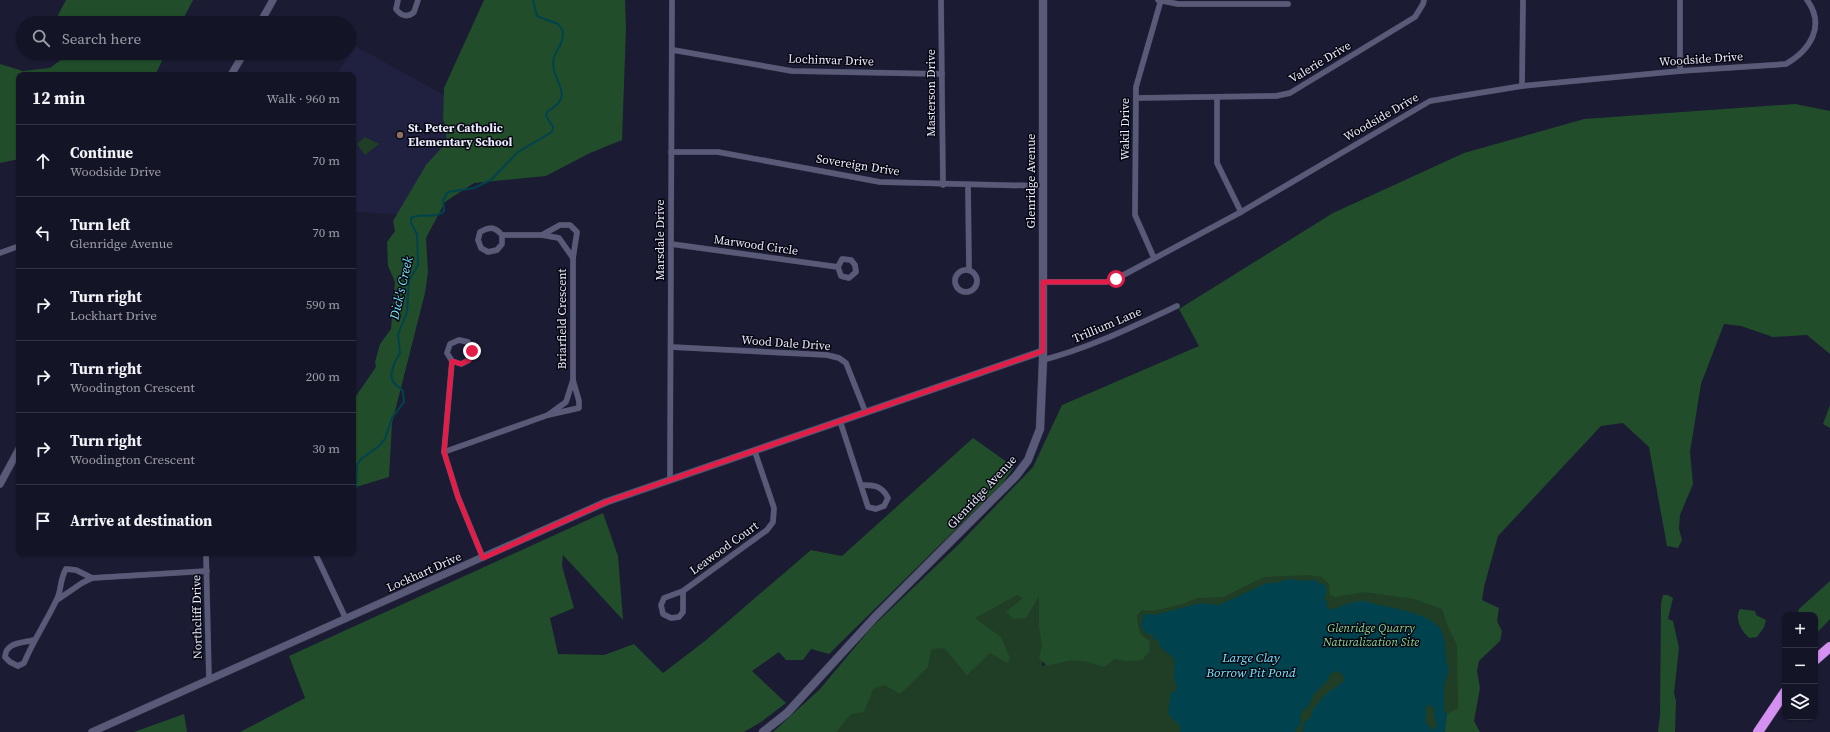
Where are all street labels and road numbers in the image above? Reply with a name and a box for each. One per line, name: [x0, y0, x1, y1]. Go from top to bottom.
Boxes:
street label: Valerie Drive: [1286, 37, 1354, 87]
street label: Woodside Drive: [1658, 48, 1744, 70]
street label: Masterson Drive: [923, 49, 939, 137]
street label: Lochinvar Drive: [788, 51, 874, 69]
street label: Woodside Drive: [1341, 89, 1421, 145]
street label: Wakil Drive: [1117, 98, 1133, 160]
street label: Glenridge Avenue: [1023, 134, 1039, 228]
street label: Sovereign Drive: [815, 150, 901, 180]
street label: Marsdale Drive: [652, 199, 668, 281]
street label: Marwood Circle: [713, 231, 799, 259]
street label: Briarfield Crescent: [554, 269, 570, 369]
street label: Trillium Lane: [1070, 303, 1144, 347]
street label: Wood Dale Drive: [741, 332, 831, 354]
street label: Glenridge Avenue: [944, 452, 1020, 532]
street label: Leawood Court: [687, 518, 762, 578]
street label: Lockhart Drive: [384, 548, 464, 596]
street label: Northcliff Drive: [188, 575, 206, 659]

